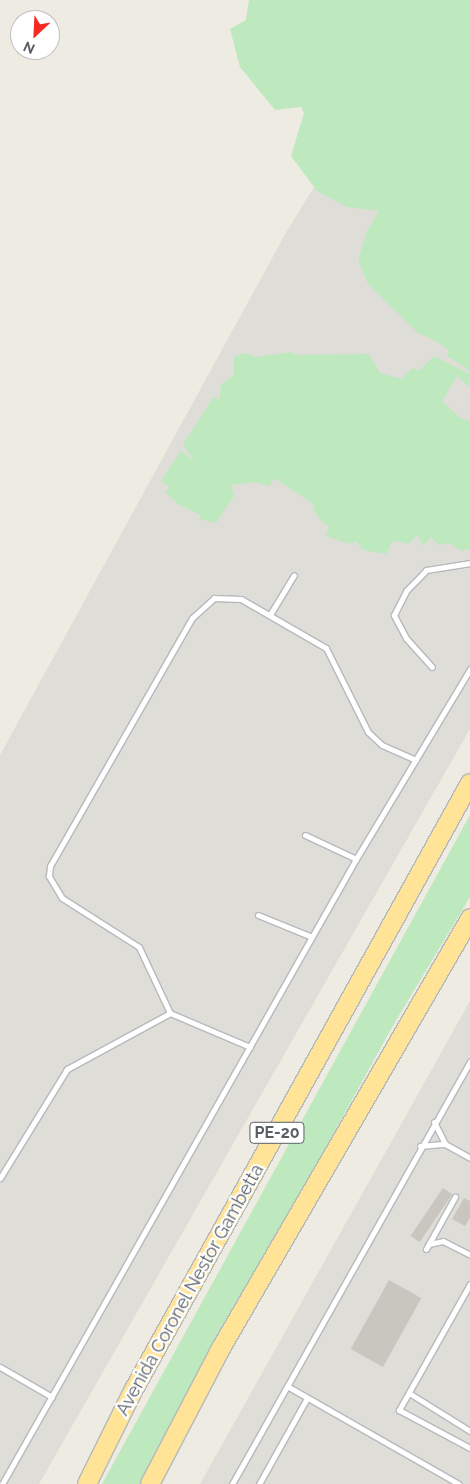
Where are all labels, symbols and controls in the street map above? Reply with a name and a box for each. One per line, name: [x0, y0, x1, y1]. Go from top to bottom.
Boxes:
north arrow: [10, 10, 60, 60]
text: N: [21, 38, 37, 57]
road number: PE-20: [248, 1120, 306, 1146]
street label: Avenida Coronel Nestor Gambetta: [111, 1160, 269, 1420]

